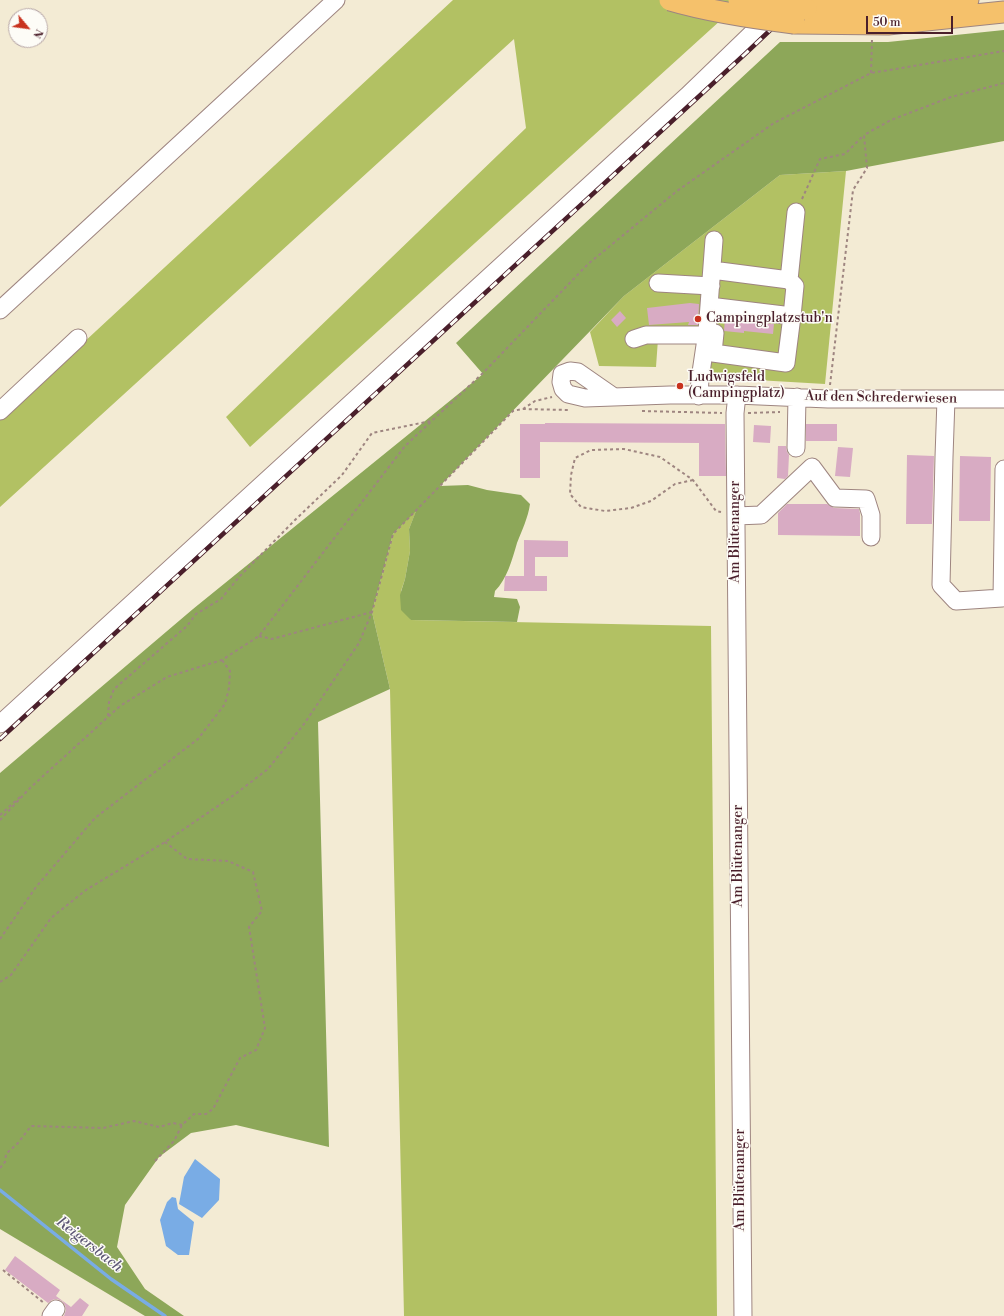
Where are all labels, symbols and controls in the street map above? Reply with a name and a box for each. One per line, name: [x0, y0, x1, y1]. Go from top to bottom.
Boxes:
north arrow: [8, 8, 48, 48]
scale bar: [868, 8, 955, 34]
text: 50 m: [873, 15, 901, 30]
text: N: [29, 26, 46, 41]
place label: Campingplatzstub'n: [706, 311, 833, 327]
marker: Campingplatzstub'n: [693, 314, 703, 324]
place label: Ludwigsfeld (Campingplatz): [688, 370, 785, 402]
marker: Ludwigsfeld (Campingplatz): [675, 381, 685, 391]
street label: Auf den Schrederwiesen: [805, 388, 957, 408]
street label: Am Blütenanger: [728, 481, 744, 583]
street label: Am Blütenanger: [731, 805, 747, 907]
street label: Am Blütenanger: [733, 1129, 749, 1231]
water label: Reigersbach: [52, 1213, 126, 1277]

